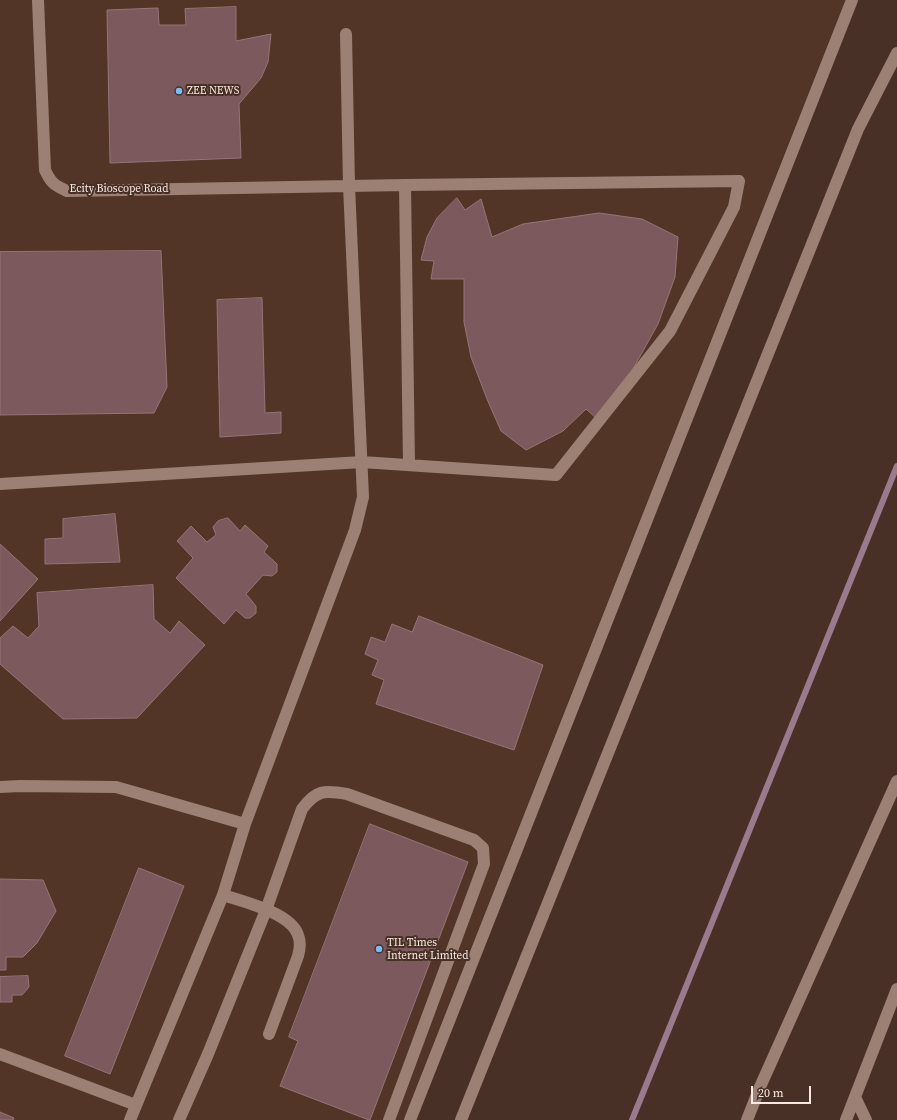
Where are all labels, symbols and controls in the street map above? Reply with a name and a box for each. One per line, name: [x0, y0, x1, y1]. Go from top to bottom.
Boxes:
place label: ZEE NEWS: [187, 84, 239, 98]
marker: ZEE NEWS: [174, 86, 184, 96]
street label: Ecity Bioscope Road: [70, 182, 168, 196]
place label: TIL Times Internet Limited: [387, 936, 468, 962]
marker: TIL Times Internet Limited: [374, 944, 384, 954]
scale bar: [753, 1078, 813, 1104]
text: 20 m: [758, 1085, 784, 1101]

